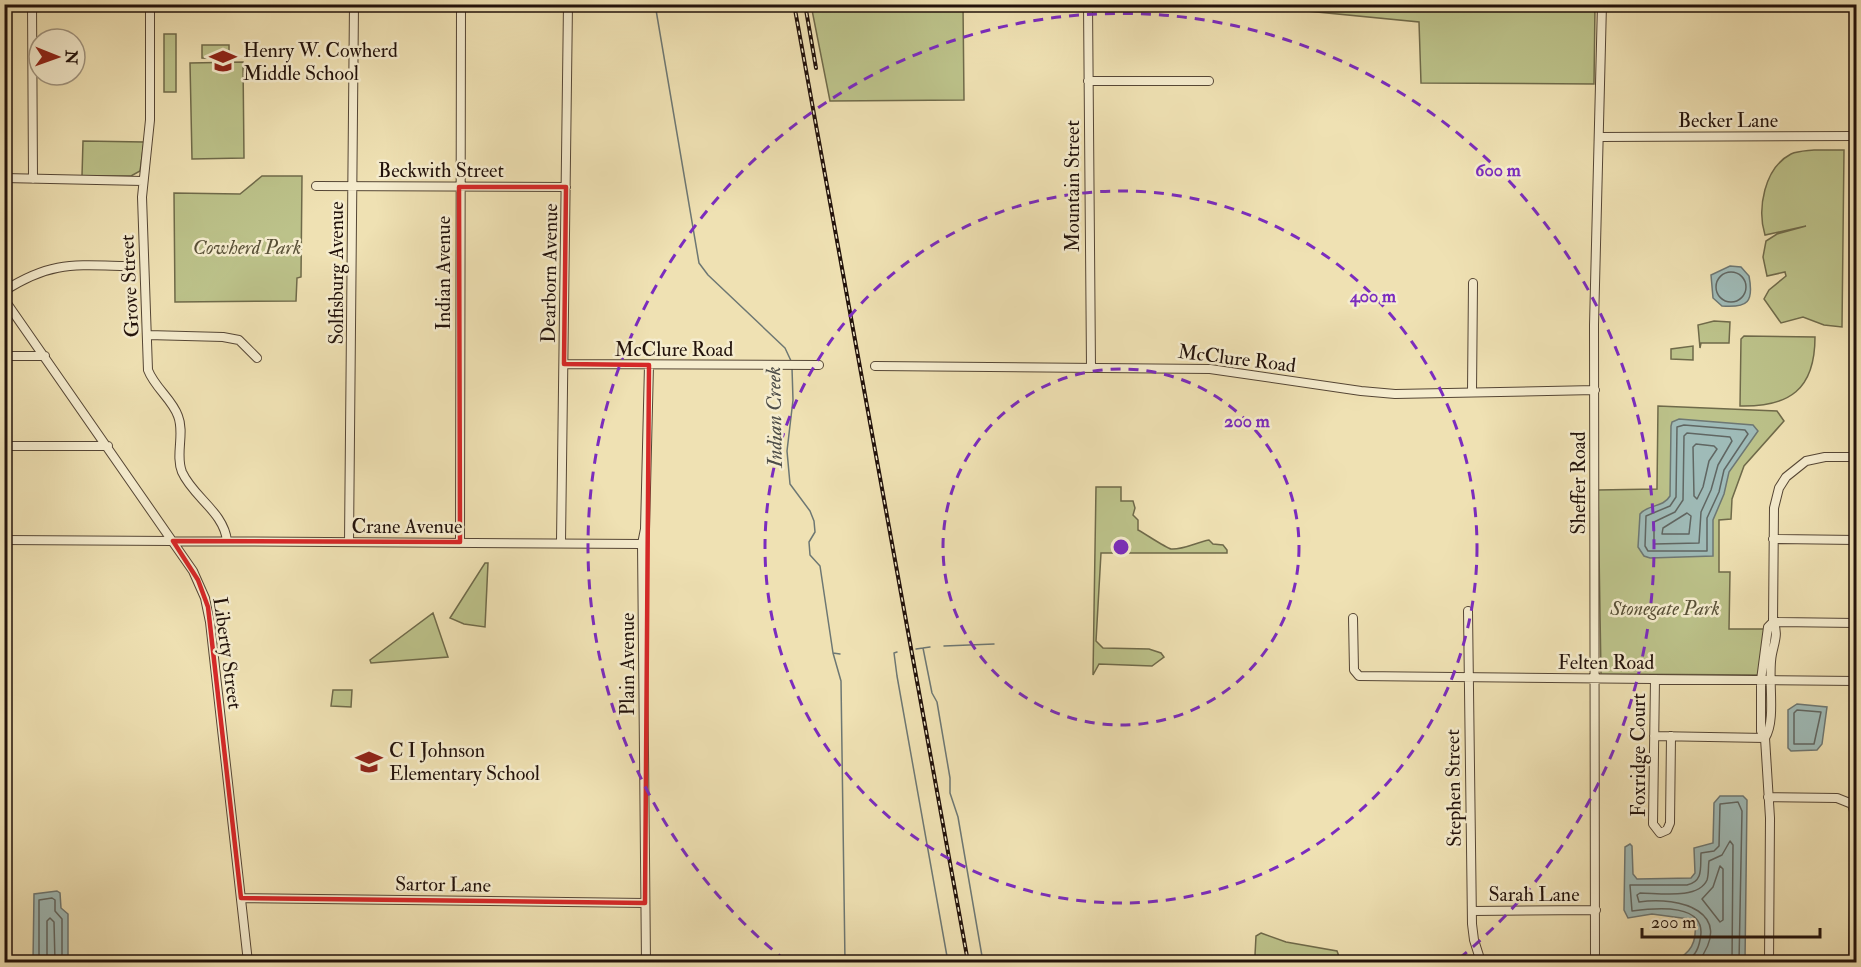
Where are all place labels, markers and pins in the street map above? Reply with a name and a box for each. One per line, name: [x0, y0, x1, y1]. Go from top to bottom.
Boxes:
place label: Henry W. Cowherd Middle School: [243, 38, 398, 86]
school or university icon: Henry W. Cowherd Middle School: [208, 46, 238, 76]
centre of rings: [1111, 537, 1131, 557]
place label: C I Johnson Elementary School: [389, 738, 540, 786]
school or university icon: C I Johnson Elementary School: [354, 747, 384, 777]

